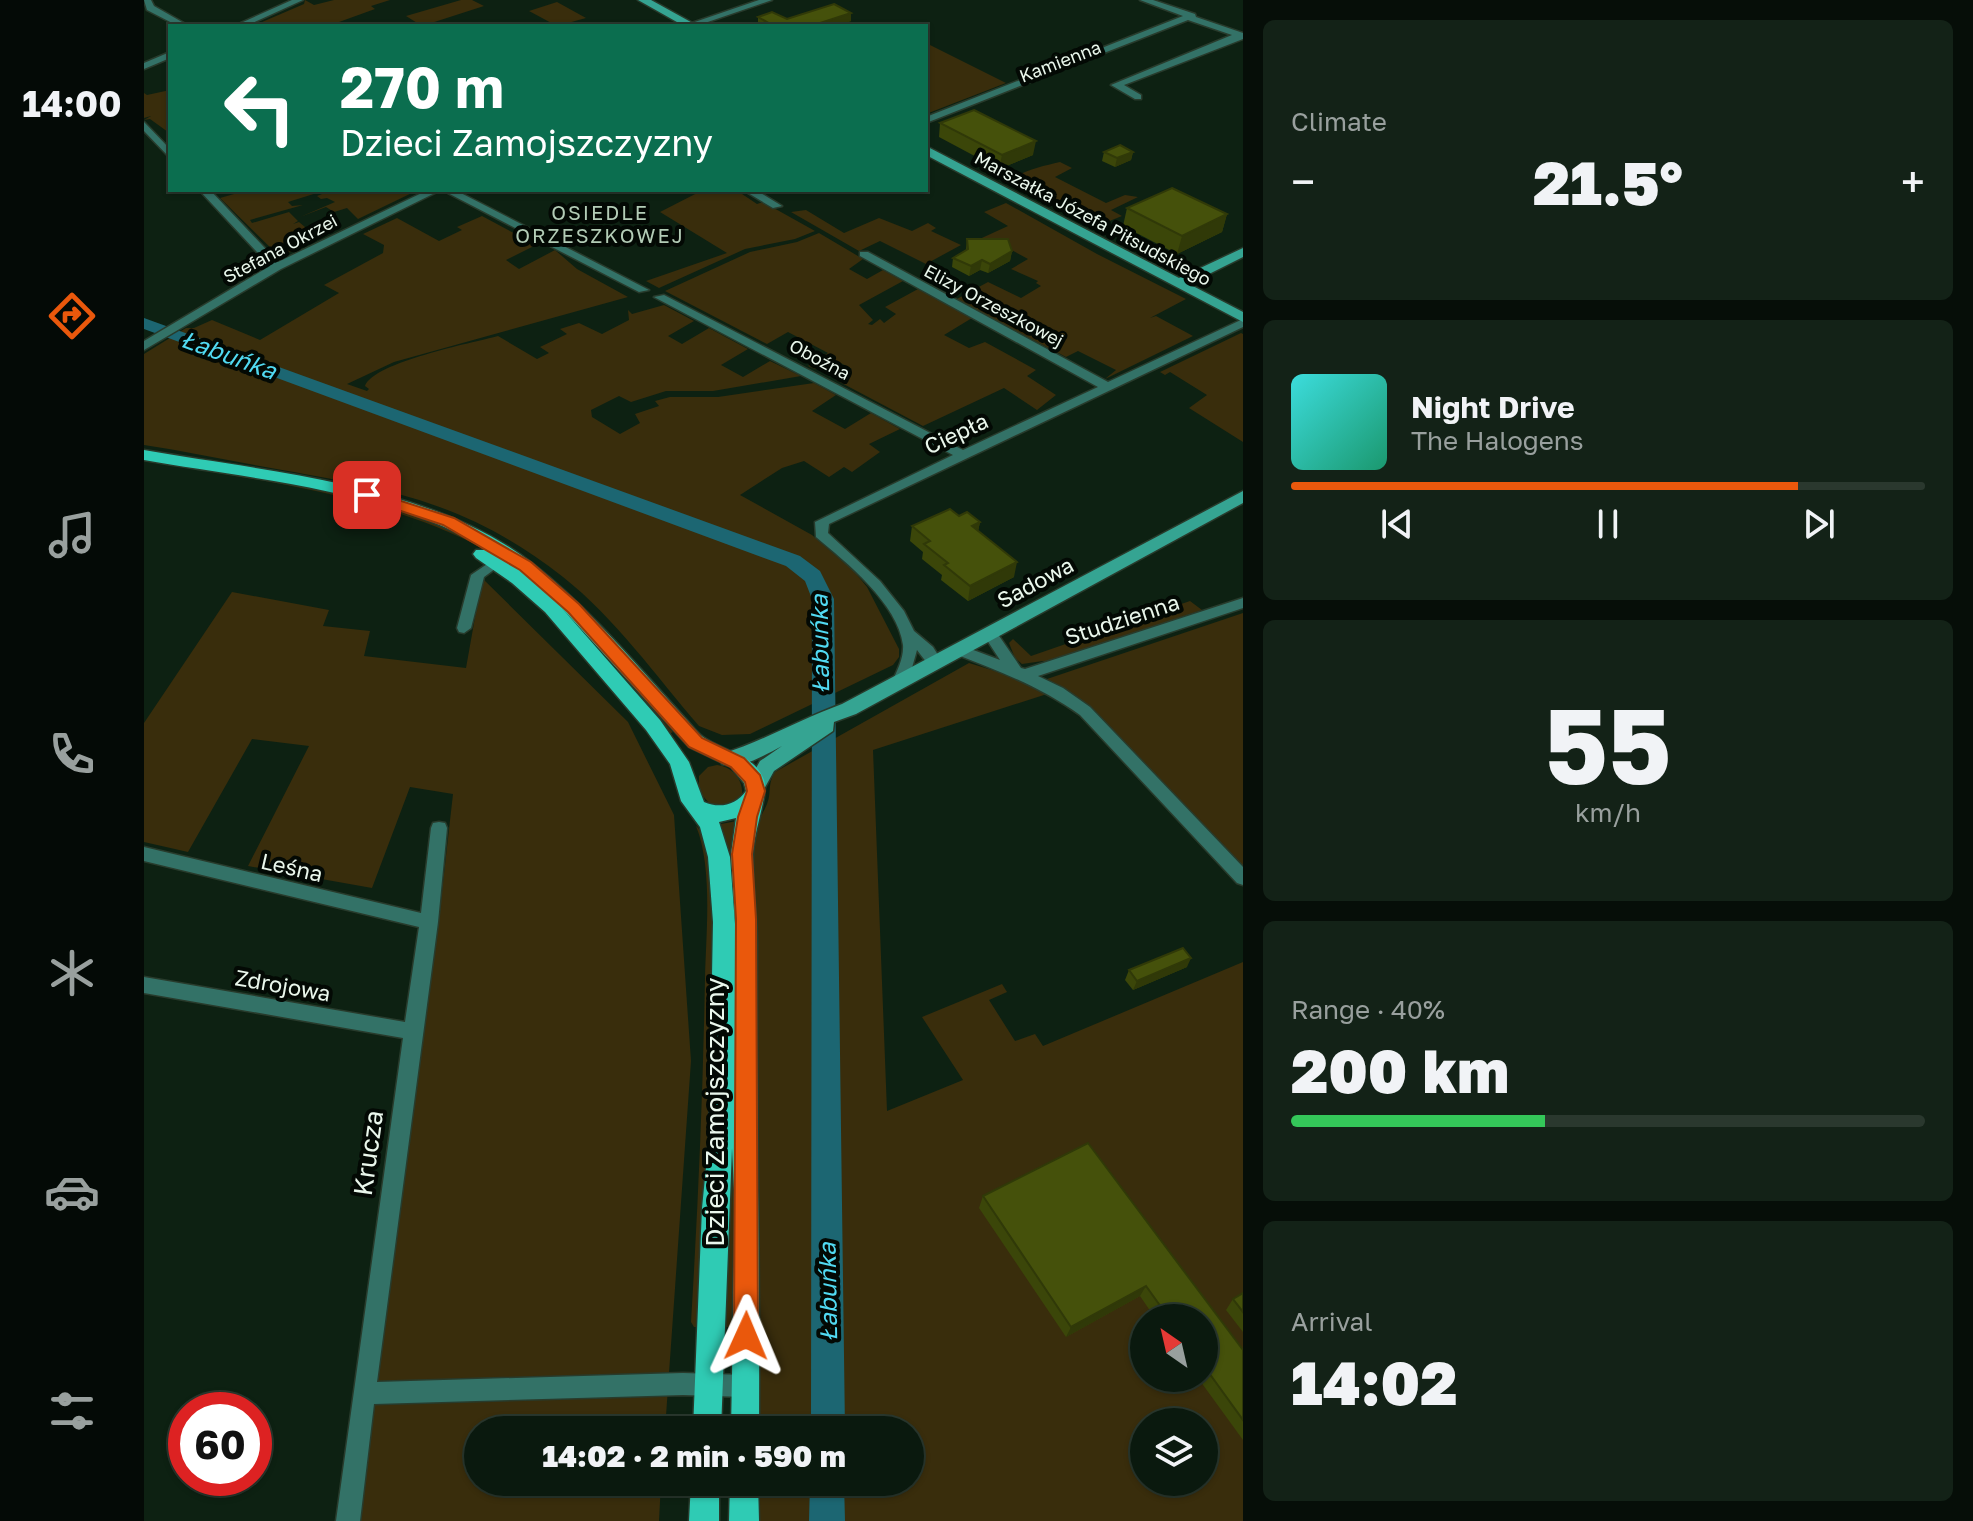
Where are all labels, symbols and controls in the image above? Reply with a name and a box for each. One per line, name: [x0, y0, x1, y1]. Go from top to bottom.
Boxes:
street label: Kamienna: [1016, 35, 1104, 87]
text: 270 m: [340, 53, 504, 120]
icon: left: [208, 56, 312, 160]
text: 14:00: [22, 82, 122, 125]
text: Climate: [1291, 106, 1387, 137]
text: Dzieci Zamojszczyzny: [340, 121, 713, 164]
street label: Marszałka Józefa Piłsudskiego: [971, 146, 1215, 290]
text: 21.5°: [1533, 146, 1683, 218]
text: −: [1291, 155, 1315, 208]
text: +: [1901, 155, 1925, 208]
district label: OSIEDLE ORZESZKOWEJ: [515, 200, 685, 247]
street label: Stefana Okrzei: [219, 209, 341, 287]
street label: Elizy Orzeszkowej: [921, 259, 1067, 351]
icon: directions: [44, 288, 100, 344]
water label: Łabuńka: [178, 323, 282, 385]
street label: Oboźna: [786, 334, 854, 384]
text: Night Drive: [1411, 389, 1575, 425]
street label: Ciepła: [920, 407, 992, 459]
text: The Halogens: [1411, 425, 1584, 456]
pin: [333, 461, 401, 529]
icon: arrive: [345, 473, 389, 517]
icon: previous: [1375, 502, 1419, 546]
icon: pause: [1586, 502, 1630, 546]
icon: next: [1797, 502, 1841, 546]
icon: music: [44, 507, 100, 563]
street label: Sadowa: [992, 551, 1078, 613]
street label: Studzienna: [1061, 588, 1183, 650]
water label: Łabuńka: [804, 593, 834, 694]
text: 55: [1545, 682, 1671, 807]
icon: phone: [44, 726, 100, 782]
text: km/h: [1575, 797, 1641, 828]
street label: Leśna: [258, 847, 326, 887]
icon: climate: [44, 945, 100, 1001]
street label: Zdrojowa: [233, 963, 333, 1007]
street label: Dzieci Zamojszczyzny: [699, 977, 730, 1247]
text: Range · 40%: [1291, 994, 1445, 1025]
text: 200 km: [1291, 1034, 1509, 1106]
street label: Krucza: [347, 1108, 389, 1198]
icon: car: [44, 1164, 100, 1220]
water label: Łabuńka: [812, 1241, 842, 1342]
position arrow: [704, 1294, 788, 1378]
north arrow: [1130, 1304, 1218, 1392]
map controls: [1130, 1304, 1218, 1496]
text: Arrival: [1291, 1306, 1372, 1337]
text: 14:02: [1291, 1346, 1457, 1418]
icon: filters: [44, 1383, 100, 1439]
speed limit sign: 60: [168, 1392, 272, 1496]
button: layers: [1130, 1408, 1218, 1496]
text: 14:02 · 2 min · 590 m: [542, 1438, 846, 1474]

